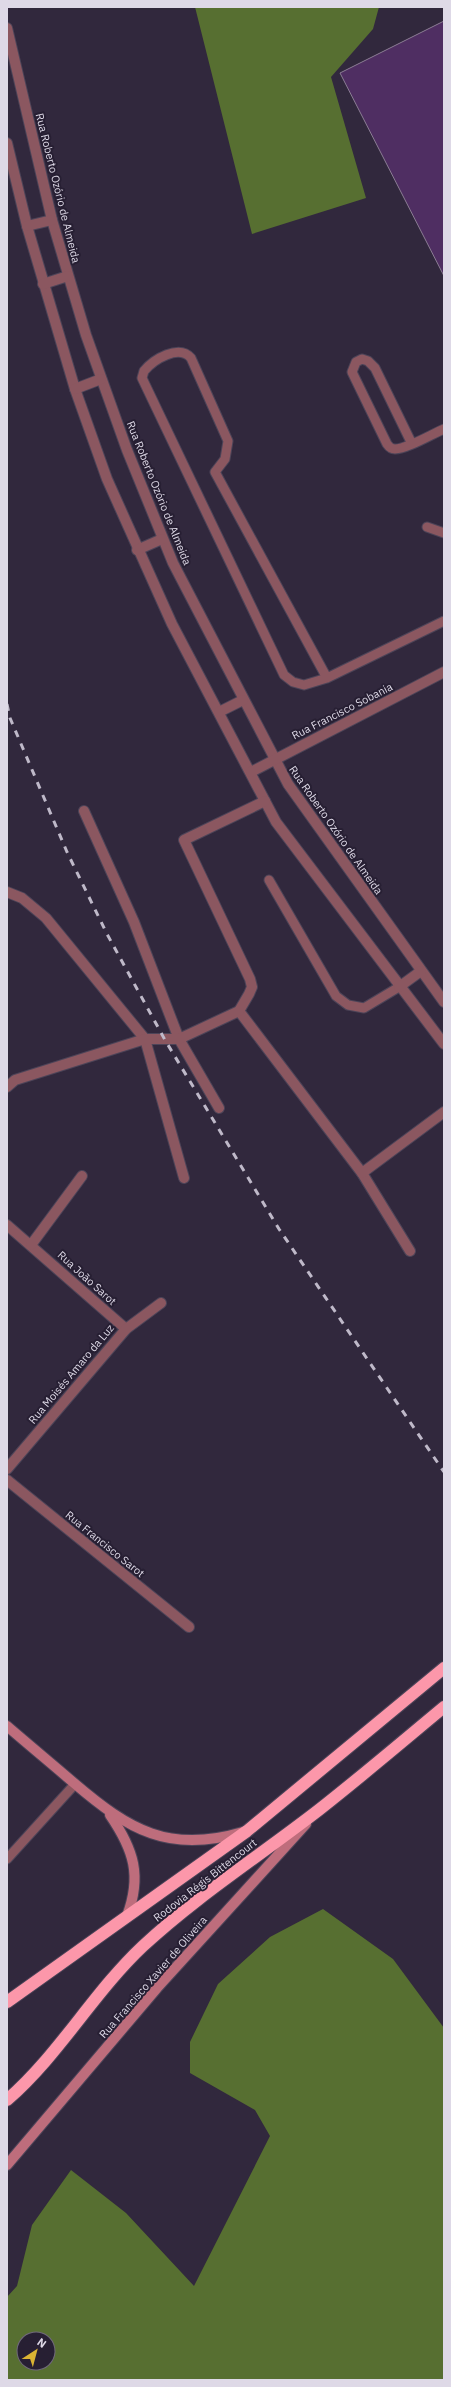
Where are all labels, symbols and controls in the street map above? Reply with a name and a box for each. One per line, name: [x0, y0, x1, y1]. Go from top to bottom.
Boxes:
street label: Rua Roberto Ozório de Almeida: [33, 112, 83, 265]
street label: Rua Roberto Ozório de Almeida: [124, 419, 194, 567]
street label: Rua Francisco Sobania: [289, 679, 395, 743]
street label: Rua Roberto Ozório de Almeida: [286, 763, 386, 897]
street label: Rua João Sarot: [55, 1248, 119, 1308]
street label: Rua Moisés Amaro da Luz: [25, 1321, 117, 1427]
street label: Rua Francisco Sarot: [63, 1508, 148, 1580]
street label: Rodovia Régis Bittencourt: [151, 1835, 260, 1925]
street label: Rua Francisco Xavier de Oliveira: [96, 1913, 210, 2041]
north arrow: [16, 2331, 56, 2371]
text: N: [35, 2335, 49, 2351]

